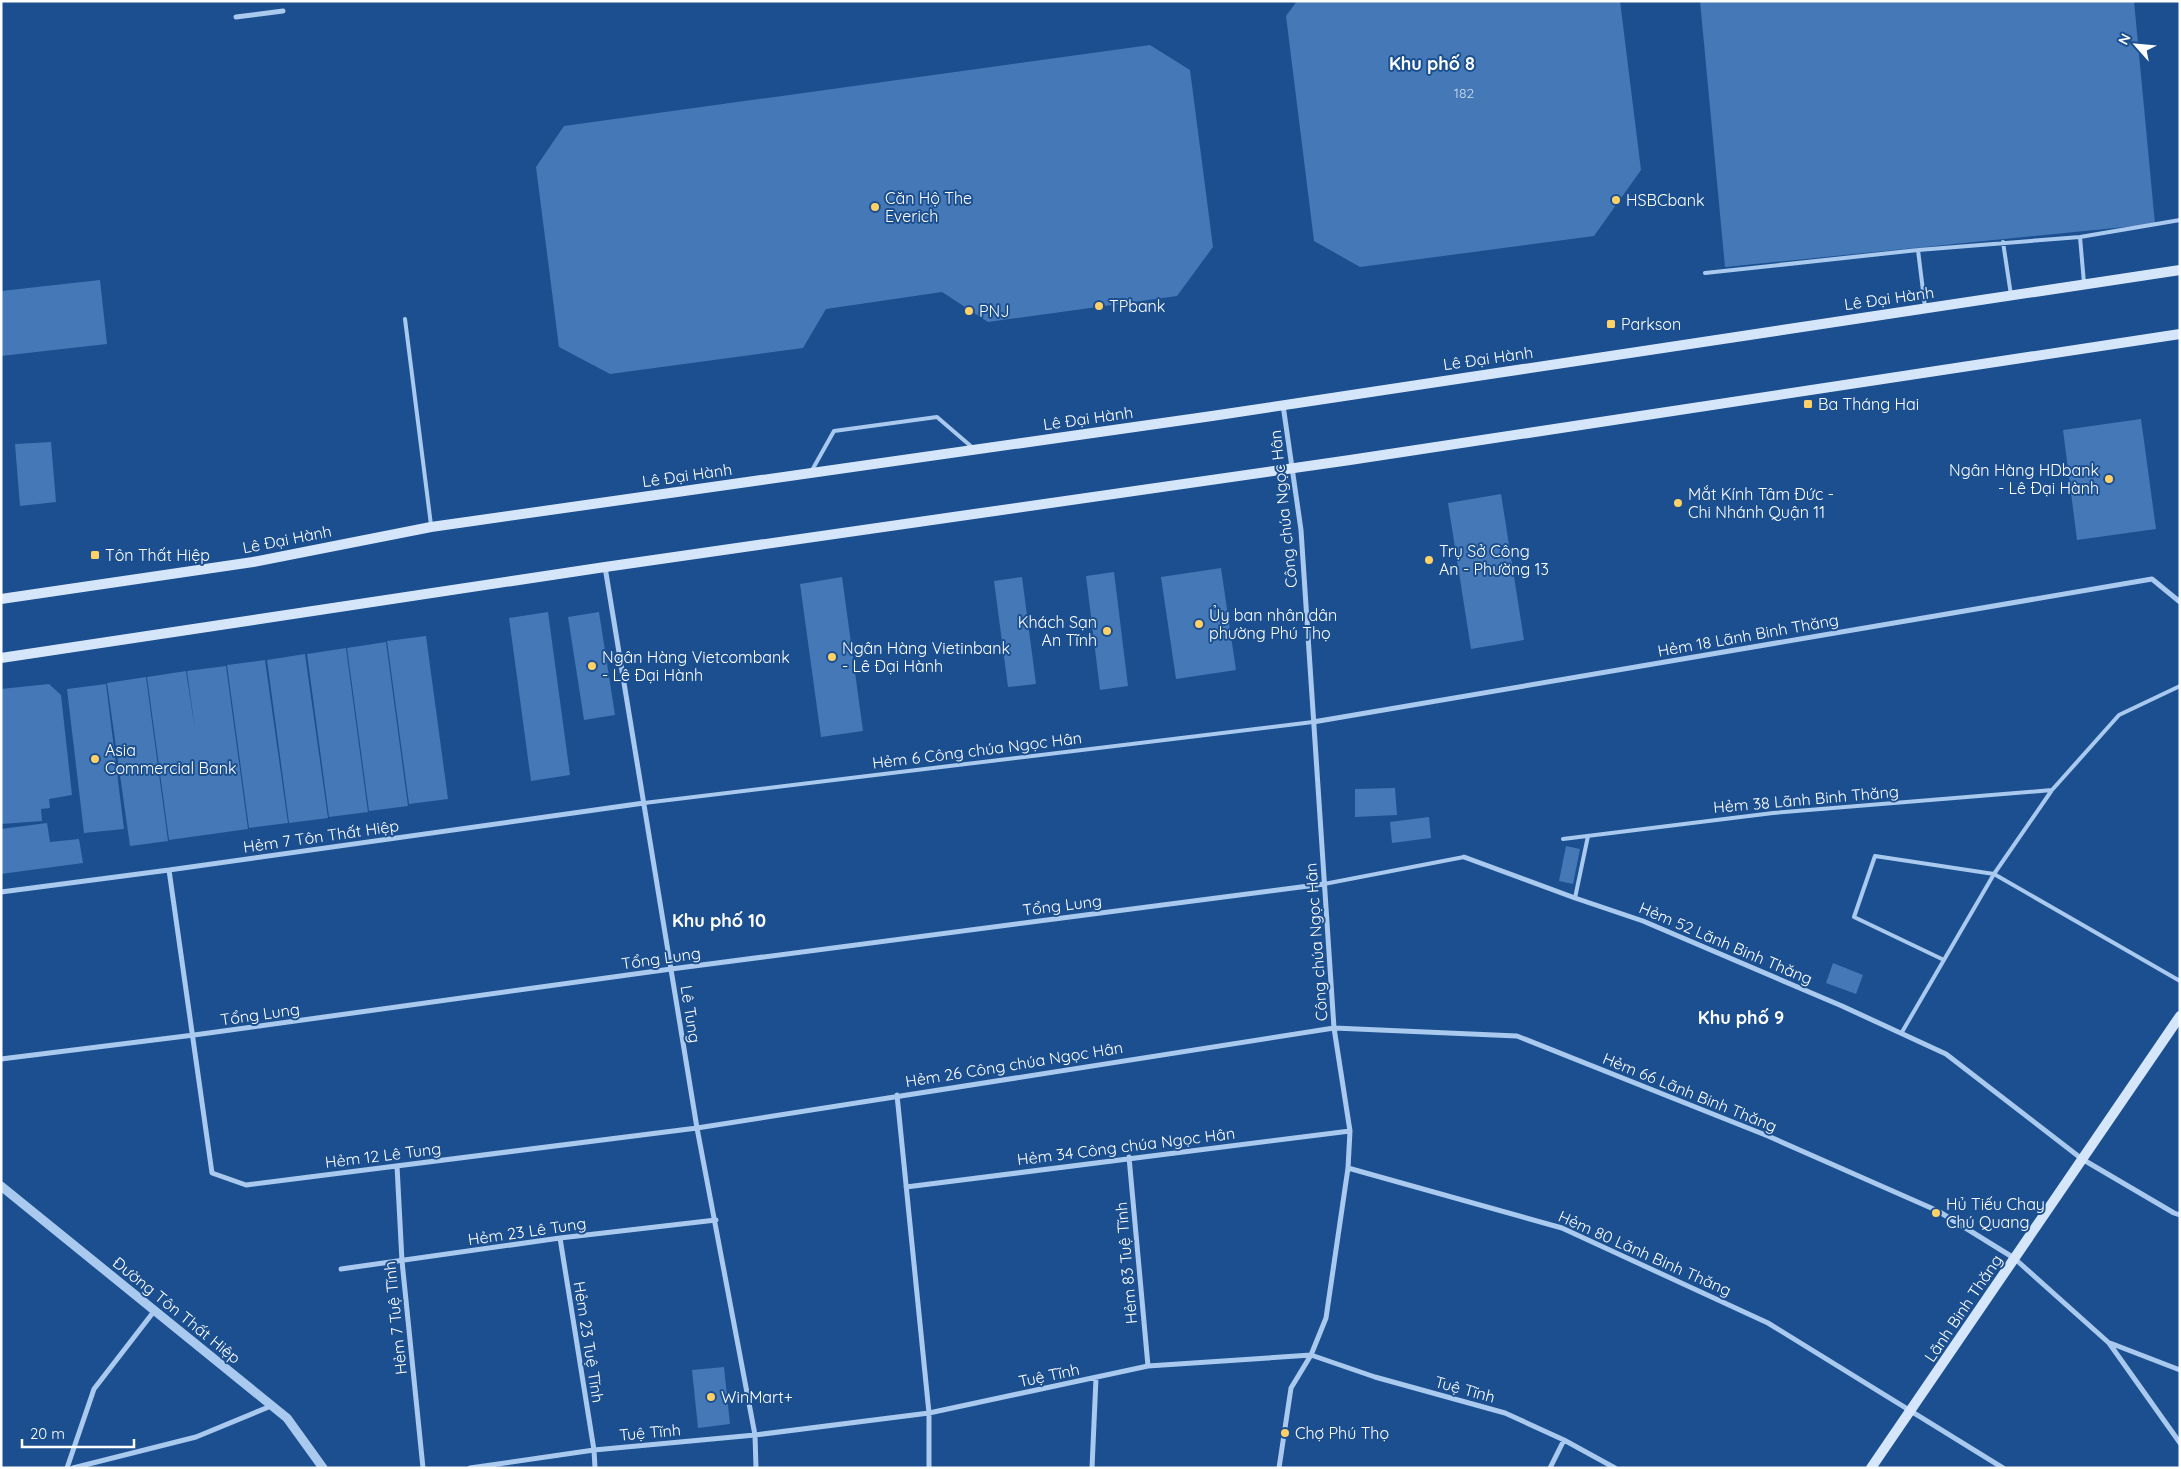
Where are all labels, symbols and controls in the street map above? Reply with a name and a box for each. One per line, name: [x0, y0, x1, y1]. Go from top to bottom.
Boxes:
north arrow: [2111, 20, 2161, 70]
text: N: [2114, 30, 2135, 48]
district label: Khu phố 8: [1389, 52, 1475, 75]
house number: 182: [1454, 84, 1474, 102]
place label: Căn Hộ The Everich: [885, 188, 972, 226]
place label: HSBCbank: [1626, 190, 1705, 210]
marker: HSBCbank: [1610, 194, 1622, 206]
marker: Căn Hộ The Everich: [869, 201, 881, 213]
street label: Lê Đại Hành: [1843, 282, 1935, 314]
place label: TPbank: [1109, 296, 1165, 316]
marker: TPbank: [1093, 300, 1105, 312]
place label: PNJ: [979, 301, 1009, 321]
marker: PNJ: [963, 305, 975, 317]
place label: Parkson: [1621, 314, 1681, 334]
marker: Parkson: [1605, 318, 1617, 330]
street label: Lê Đại Hành: [1442, 342, 1534, 374]
place label: Ba Tháng Hai: [1818, 394, 1919, 414]
marker: Ba Tháng Hai: [1802, 398, 1814, 410]
street label: Lê Đại Hành: [1042, 402, 1134, 434]
street label: Công chúa Ngọc Hân: [1265, 429, 1301, 589]
street label: Lê Đại Hành: [641, 459, 733, 491]
place label: Ngân Hàng HDbank - Lê Đại Hành: [1949, 460, 2099, 498]
marker: Ngân Hàng HDbank - Lê Đại Hành: [2103, 473, 2115, 485]
place label: Mắt Kính Tâm Đức - Chi Nhánh Quận 11: [1688, 484, 1834, 522]
marker: Mắt Kính Tâm Đức - Chi Nhánh Quận 11: [1672, 497, 1684, 509]
street label: Lê Đại Hành: [241, 521, 333, 557]
place label: Trụ Sở Công An - Phường 13: [1439, 541, 1549, 579]
place label: Tôn Thất Hiệp: [105, 545, 210, 565]
marker: Tôn Thất Hiệp: [89, 549, 101, 561]
marker: Trụ Sở Công An - Phường 13: [1423, 554, 1435, 566]
place label: Ủy ban nhân dân phường Phú Thọ: [1209, 605, 1337, 643]
street label: Hẻm 18 Lãnh Binh Thăng: [1656, 609, 1840, 661]
place label: Khách Sạn An Tĩnh: [1018, 612, 1097, 650]
marker: Ủy ban nhân dân phường Phú Thọ: [1193, 618, 1205, 630]
marker: Khách Sạn An Tĩnh: [1101, 625, 1113, 637]
place label: Ngân Hàng Vietinbank - Lê Đại Hành: [842, 638, 1010, 676]
place label: Ngân Hàng Vietcombank - Lê Đại Hành: [602, 647, 790, 685]
marker: Ngân Hàng Vietinbank - Lê Đại Hành: [826, 651, 838, 663]
marker: Ngân Hàng Vietcombank - Lê Đại Hành: [586, 660, 598, 672]
street label: Hẻm 6 Công chúa Ngọc Hân: [871, 727, 1083, 773]
place label: Asia Commercial Bank: [105, 740, 237, 778]
marker: Asia Commercial Bank: [89, 753, 101, 765]
street label: Hẻm 38 Lãnh Binh Thăng: [1712, 781, 1900, 817]
street label: Hẻm 7 Tôn Thất Hiệp: [242, 815, 400, 857]
street label: Công chúa Ngọc Hân: [1300, 862, 1332, 1022]
street label: Tổng Lung: [1021, 890, 1103, 920]
street label: Hẻm 52 Lãnh Binh Thăng: [1636, 897, 1816, 989]
district label: Khu phố 10: [672, 909, 766, 932]
street label: Tổng Lung: [620, 943, 702, 973]
street label: Lê Tung: [677, 984, 705, 1044]
street label: Tổng Lung: [219, 999, 301, 1029]
district label: Khu phố 9: [1698, 1006, 1784, 1029]
street label: Hẻm 26 Công chúa Ngọc Hân: [904, 1037, 1124, 1091]
street label: Hẻm 66 Lãnh Binh Thăng: [1600, 1048, 1780, 1136]
street label: Hẻm 34 Công chúa Ngọc Hân: [1016, 1123, 1236, 1169]
street label: Hẻm 12 Lê Tung: [324, 1138, 442, 1172]
place label: Hủ Tiếu Chay Chú Quang: [1946, 1194, 2045, 1232]
street label: Hẻm 83 Tuệ Tĩnh: [1111, 1201, 1141, 1325]
street label: Hẻm 80 Lãnh Binh Thăng: [1555, 1206, 1735, 1300]
marker: Hủ Tiếu Chay Chú Quang: [1930, 1207, 1942, 1219]
street label: Hẻm 23 Lê Tung: [467, 1213, 587, 1249]
street label: Lãnh Binh Thăng: [1920, 1251, 2006, 1365]
street label: Đường Tôn Thất Hiệp: [109, 1252, 245, 1368]
street label: Hẻm 7 Tuệ Tĩnh: [379, 1260, 411, 1376]
street label: Hẻm 23 Tuệ Tĩnh: [570, 1280, 608, 1404]
street label: Tuệ Tĩnh: [1017, 1359, 1081, 1391]
street label: Tuệ Tĩnh: [1433, 1371, 1497, 1407]
place label: WinMart+: [721, 1387, 793, 1407]
marker: WinMart+: [705, 1391, 717, 1403]
scale bar: [22, 1416, 135, 1448]
street label: Tuệ Tĩnh: [618, 1419, 682, 1445]
place label: Chợ Phú Thọ: [1295, 1423, 1389, 1443]
text: 20 m: [30, 1424, 65, 1443]
marker: Chợ Phú Thọ: [1279, 1427, 1291, 1439]

